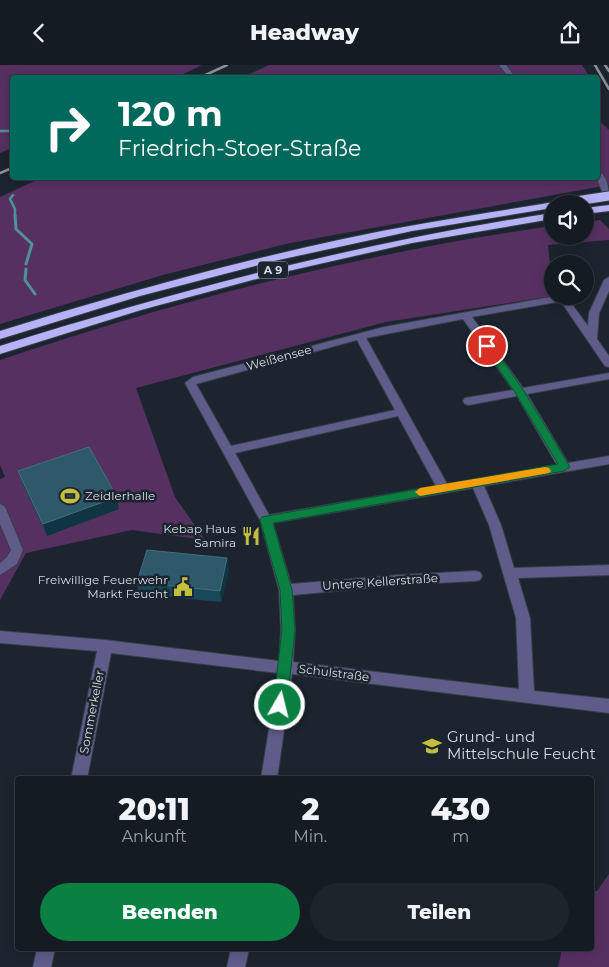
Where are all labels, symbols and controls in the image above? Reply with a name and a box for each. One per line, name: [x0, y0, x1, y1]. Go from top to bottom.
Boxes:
icon: back: [25, 19, 53, 47]
text: Headway: [250, 19, 359, 46]
icon: share: [556, 19, 584, 47]
text: 120 m: [118, 92, 223, 135]
icon: right: [35, 95, 100, 160]
text: Friedrich-Stoer-Straße: [118, 135, 361, 162]
map controls: [544, 195, 594, 305]
button: sound: [544, 195, 594, 245]
button: search: [544, 255, 594, 305]
road number: A 9: [258, 261, 288, 279]
pin: [466, 325, 508, 367]
icon: arrive: [473, 332, 501, 360]
street label: Weißensee: [245, 342, 313, 373]
sports icon: Zeidlerhalle: [59, 485, 81, 507]
place label: Zeidlerhalle: [85, 488, 155, 503]
place label: Kebap Haus Samira: [163, 521, 236, 550]
restaurant icon: Kebap Haus Samira: [240, 525, 262, 547]
street label: Untere Kellerstraße: [322, 570, 438, 593]
place label: Freiwillige Feuerwehr Markt Feucht: [38, 572, 168, 601]
public building icon: Freiwillige Feuerwehr Markt Feucht: [172, 576, 194, 598]
street label: Schulstraße: [298, 661, 370, 684]
street label: Sommerkeller: [76, 669, 107, 755]
position arrow: [253, 678, 305, 730]
place label: Grund- und Mittelschule Feucht: [447, 727, 596, 763]
school or university icon: Grund- und Mittelschule Feucht: [421, 735, 443, 757]
text: 20:11: [119, 791, 190, 828]
text: 2: [301, 791, 319, 828]
text: 430: [431, 791, 490, 828]
text: Ankunft: [122, 827, 187, 846]
text: Min.: [293, 827, 327, 846]
text: m: [452, 827, 469, 846]
button: Beenden: [40, 883, 300, 941]
button: Teilen: [310, 883, 569, 941]

